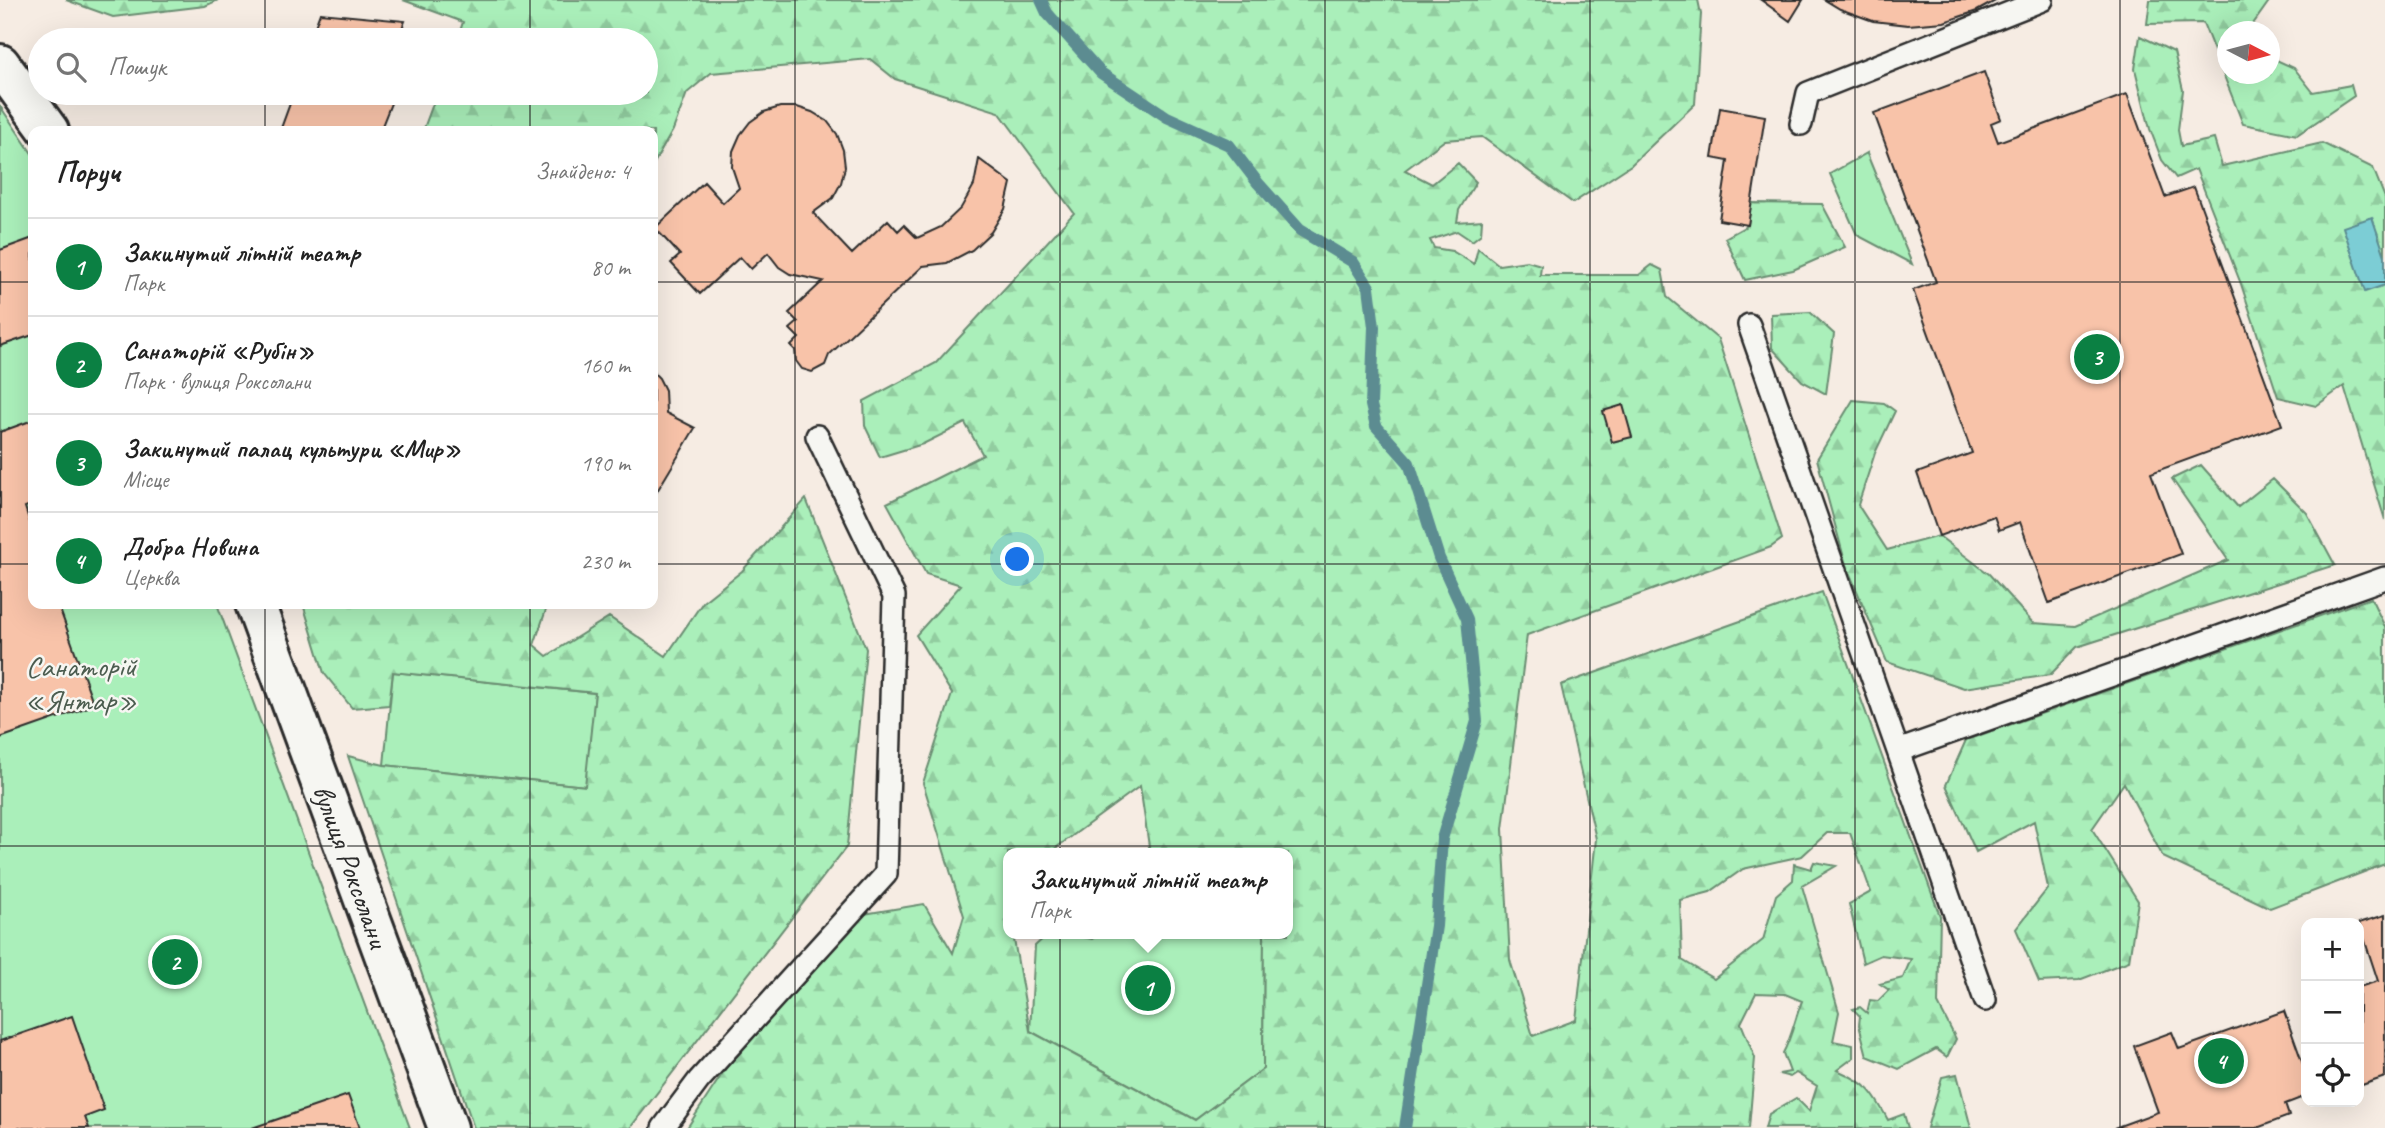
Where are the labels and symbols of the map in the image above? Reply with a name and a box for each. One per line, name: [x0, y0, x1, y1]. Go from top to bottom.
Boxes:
north arrow: [2217, 21, 2280, 84]
pin: 3: [2074, 331, 2120, 383]
your location: [1000, 542, 1034, 576]
park label: Санаторій «Янтар»: [25, 647, 138, 719]
street label: вулиця Роксолани: [304, 779, 399, 955]
pin: 2: [152, 936, 198, 988]
pin: 1: [1125, 962, 1171, 1014]
pin: 4: [2198, 1035, 2244, 1087]

